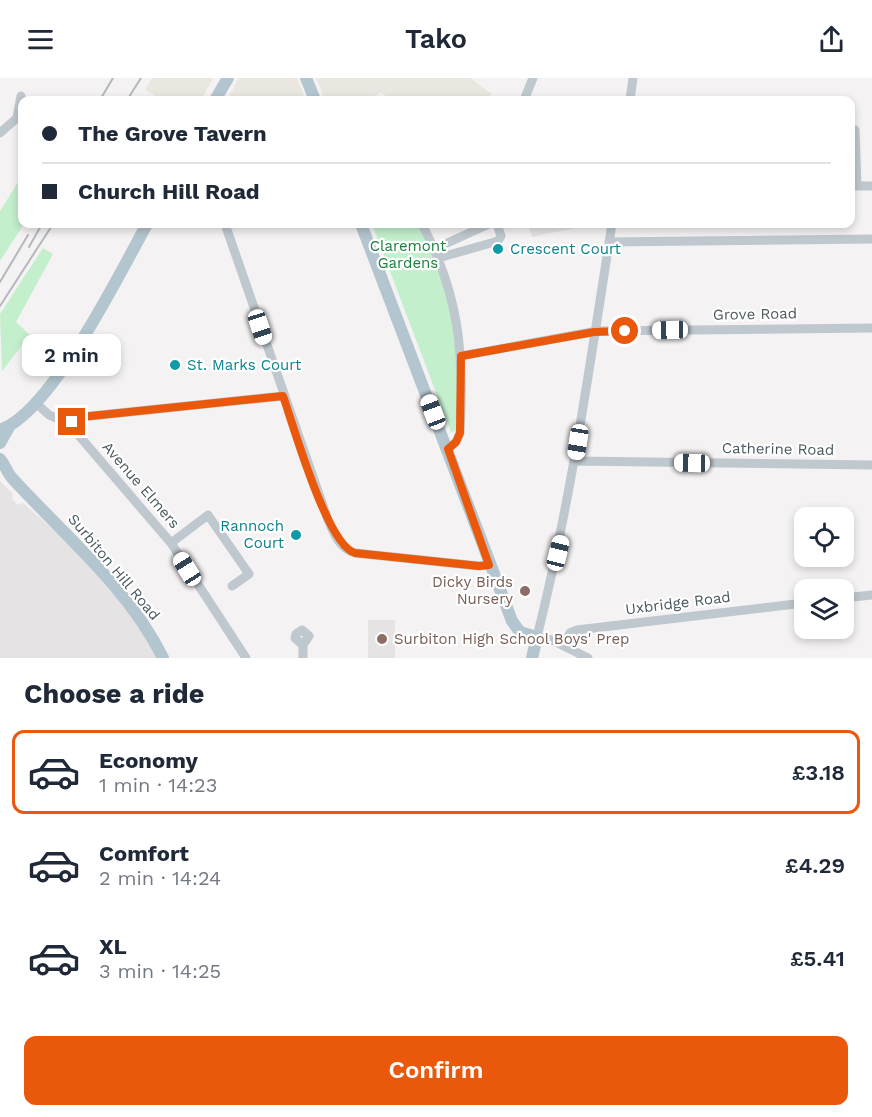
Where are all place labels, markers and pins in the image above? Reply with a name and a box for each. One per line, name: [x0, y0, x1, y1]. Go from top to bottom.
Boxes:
place label: Crescent Court: [510, 240, 622, 258]
marker: Crescent Court: [491, 242, 505, 256]
place label: St. Marks Court: [187, 356, 302, 374]
marker: St. Marks Court: [168, 358, 182, 372]
place label: Rannoch Court: [220, 517, 285, 552]
marker: Rannoch Court: [289, 528, 303, 542]
place label: Dicky Birds Nursery: [432, 573, 513, 608]
marker: Dicky Birds Nursery: [518, 584, 532, 598]
place label: Surbiton High School Boys' Prep: [394, 630, 629, 648]
marker: Surbiton High School Boys' Prep: [375, 632, 389, 646]

